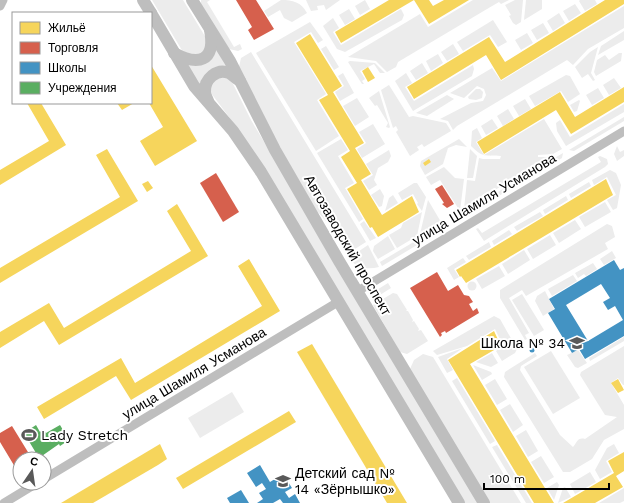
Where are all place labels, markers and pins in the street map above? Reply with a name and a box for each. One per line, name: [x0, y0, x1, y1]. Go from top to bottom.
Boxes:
school or university icon: Школа № 34: [568, 334, 586, 352]
place label: Школа № 34: [481, 335, 565, 351]
sports icon: Lady Stretch: [20, 426, 38, 444]
place label: Lady Stretch: [41, 427, 128, 443]
place label: Детский сад № 14 «Зёрнышко»: [295, 465, 395, 497]
school or university icon: Детский сад № 14 «Зёрнышко»: [274, 472, 292, 490]

